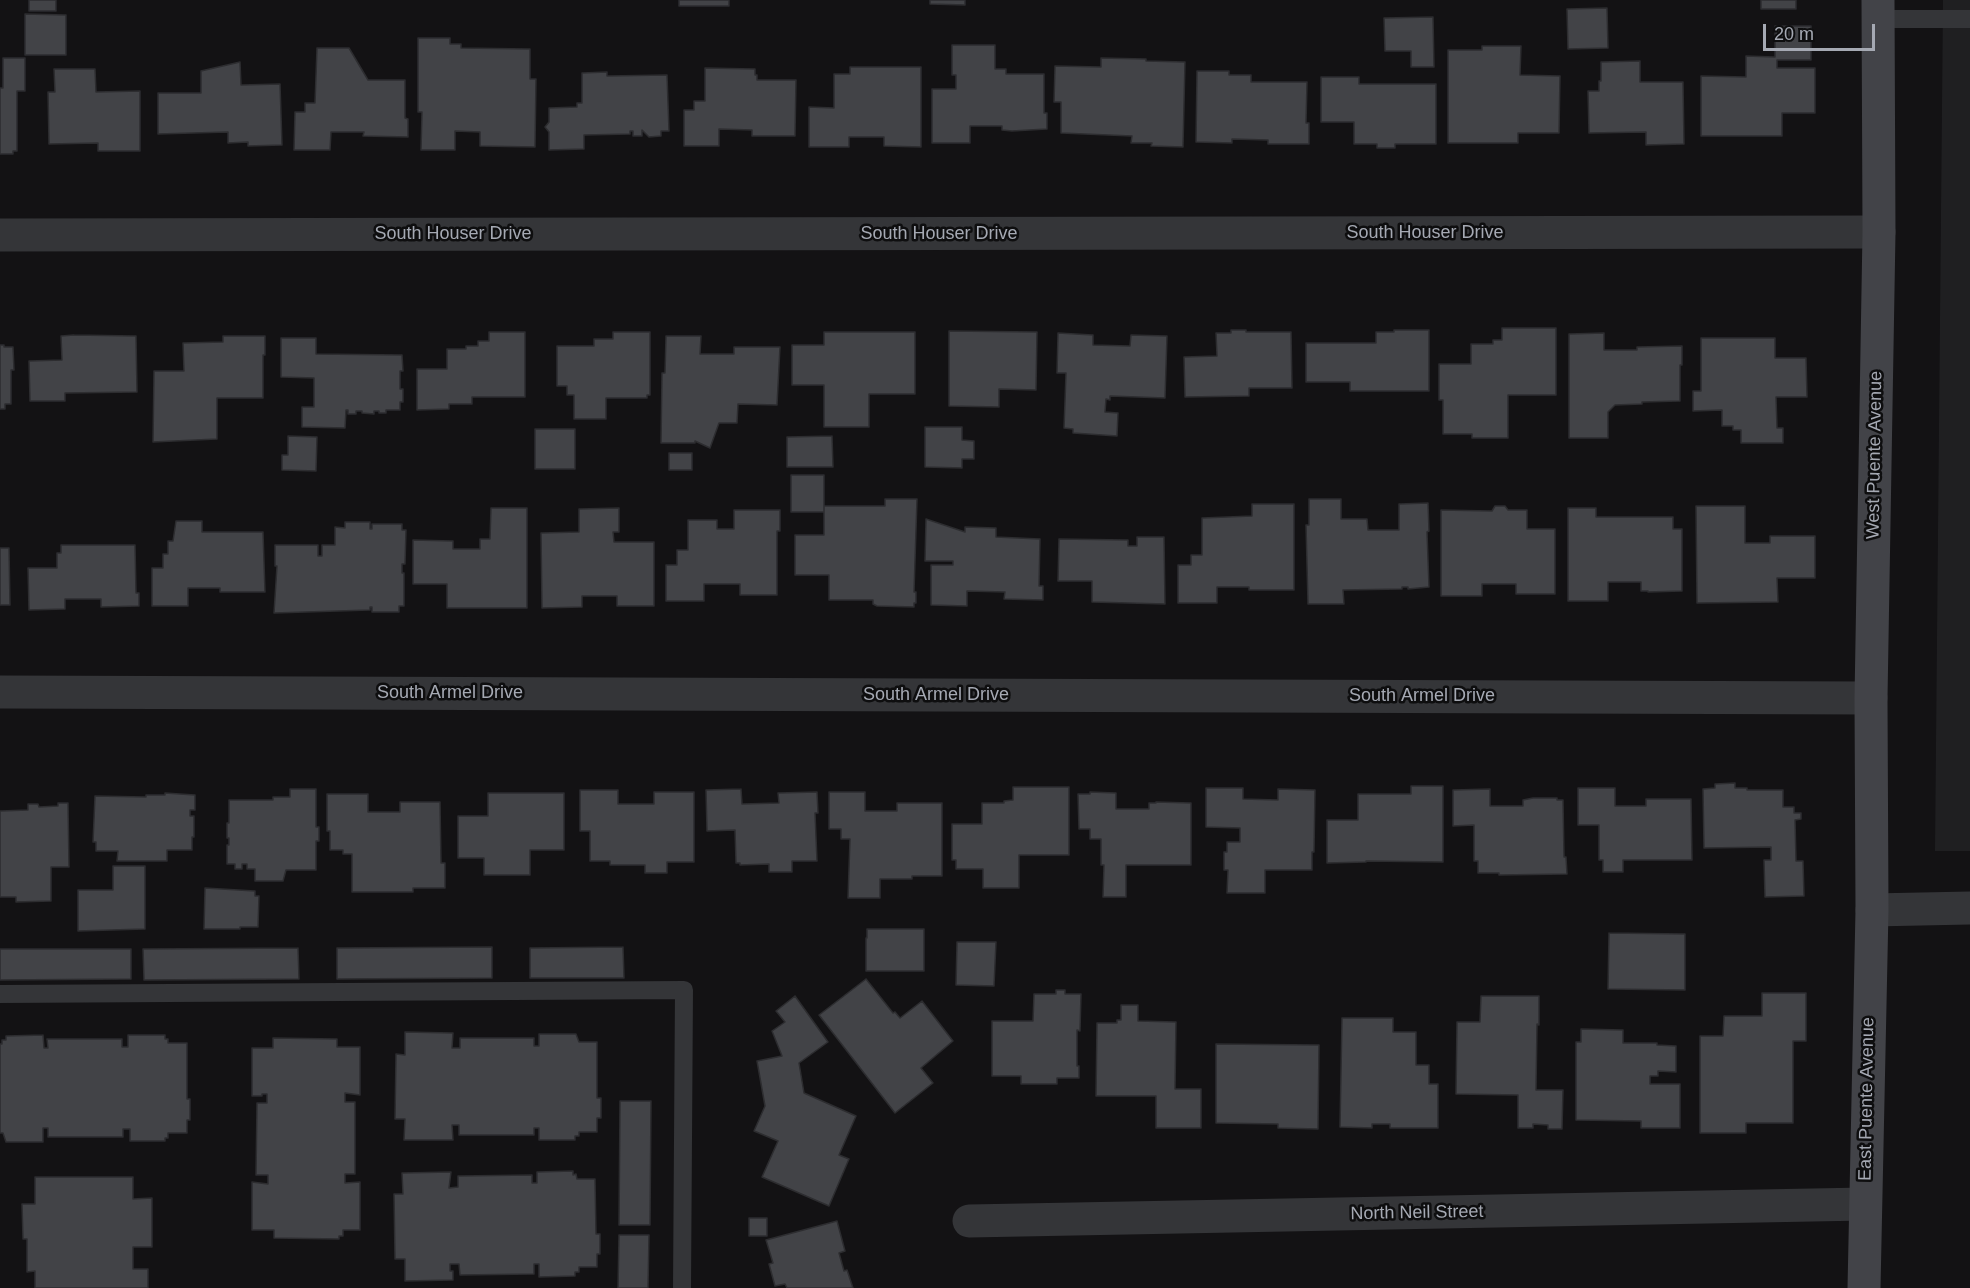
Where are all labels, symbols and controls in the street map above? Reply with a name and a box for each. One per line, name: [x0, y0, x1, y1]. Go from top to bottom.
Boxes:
scale bar: [1766, 12, 1878, 50]
text: 20 m: [1774, 24, 1814, 44]
street label: South Houser Drive: [1346, 222, 1504, 244]
street label: South Houser Drive: [374, 223, 532, 245]
street label: South Houser Drive: [860, 223, 1018, 245]
street label: West Puente Avenue: [1863, 371, 1887, 539]
street label: South Armel Drive: [377, 682, 523, 704]
street label: South Armel Drive: [863, 684, 1009, 706]
street label: South Armel Drive: [1349, 685, 1495, 707]
street label: East Puente Avenue: [1855, 1017, 1879, 1181]
street label: North Neil Street: [1350, 1201, 1484, 1225]

